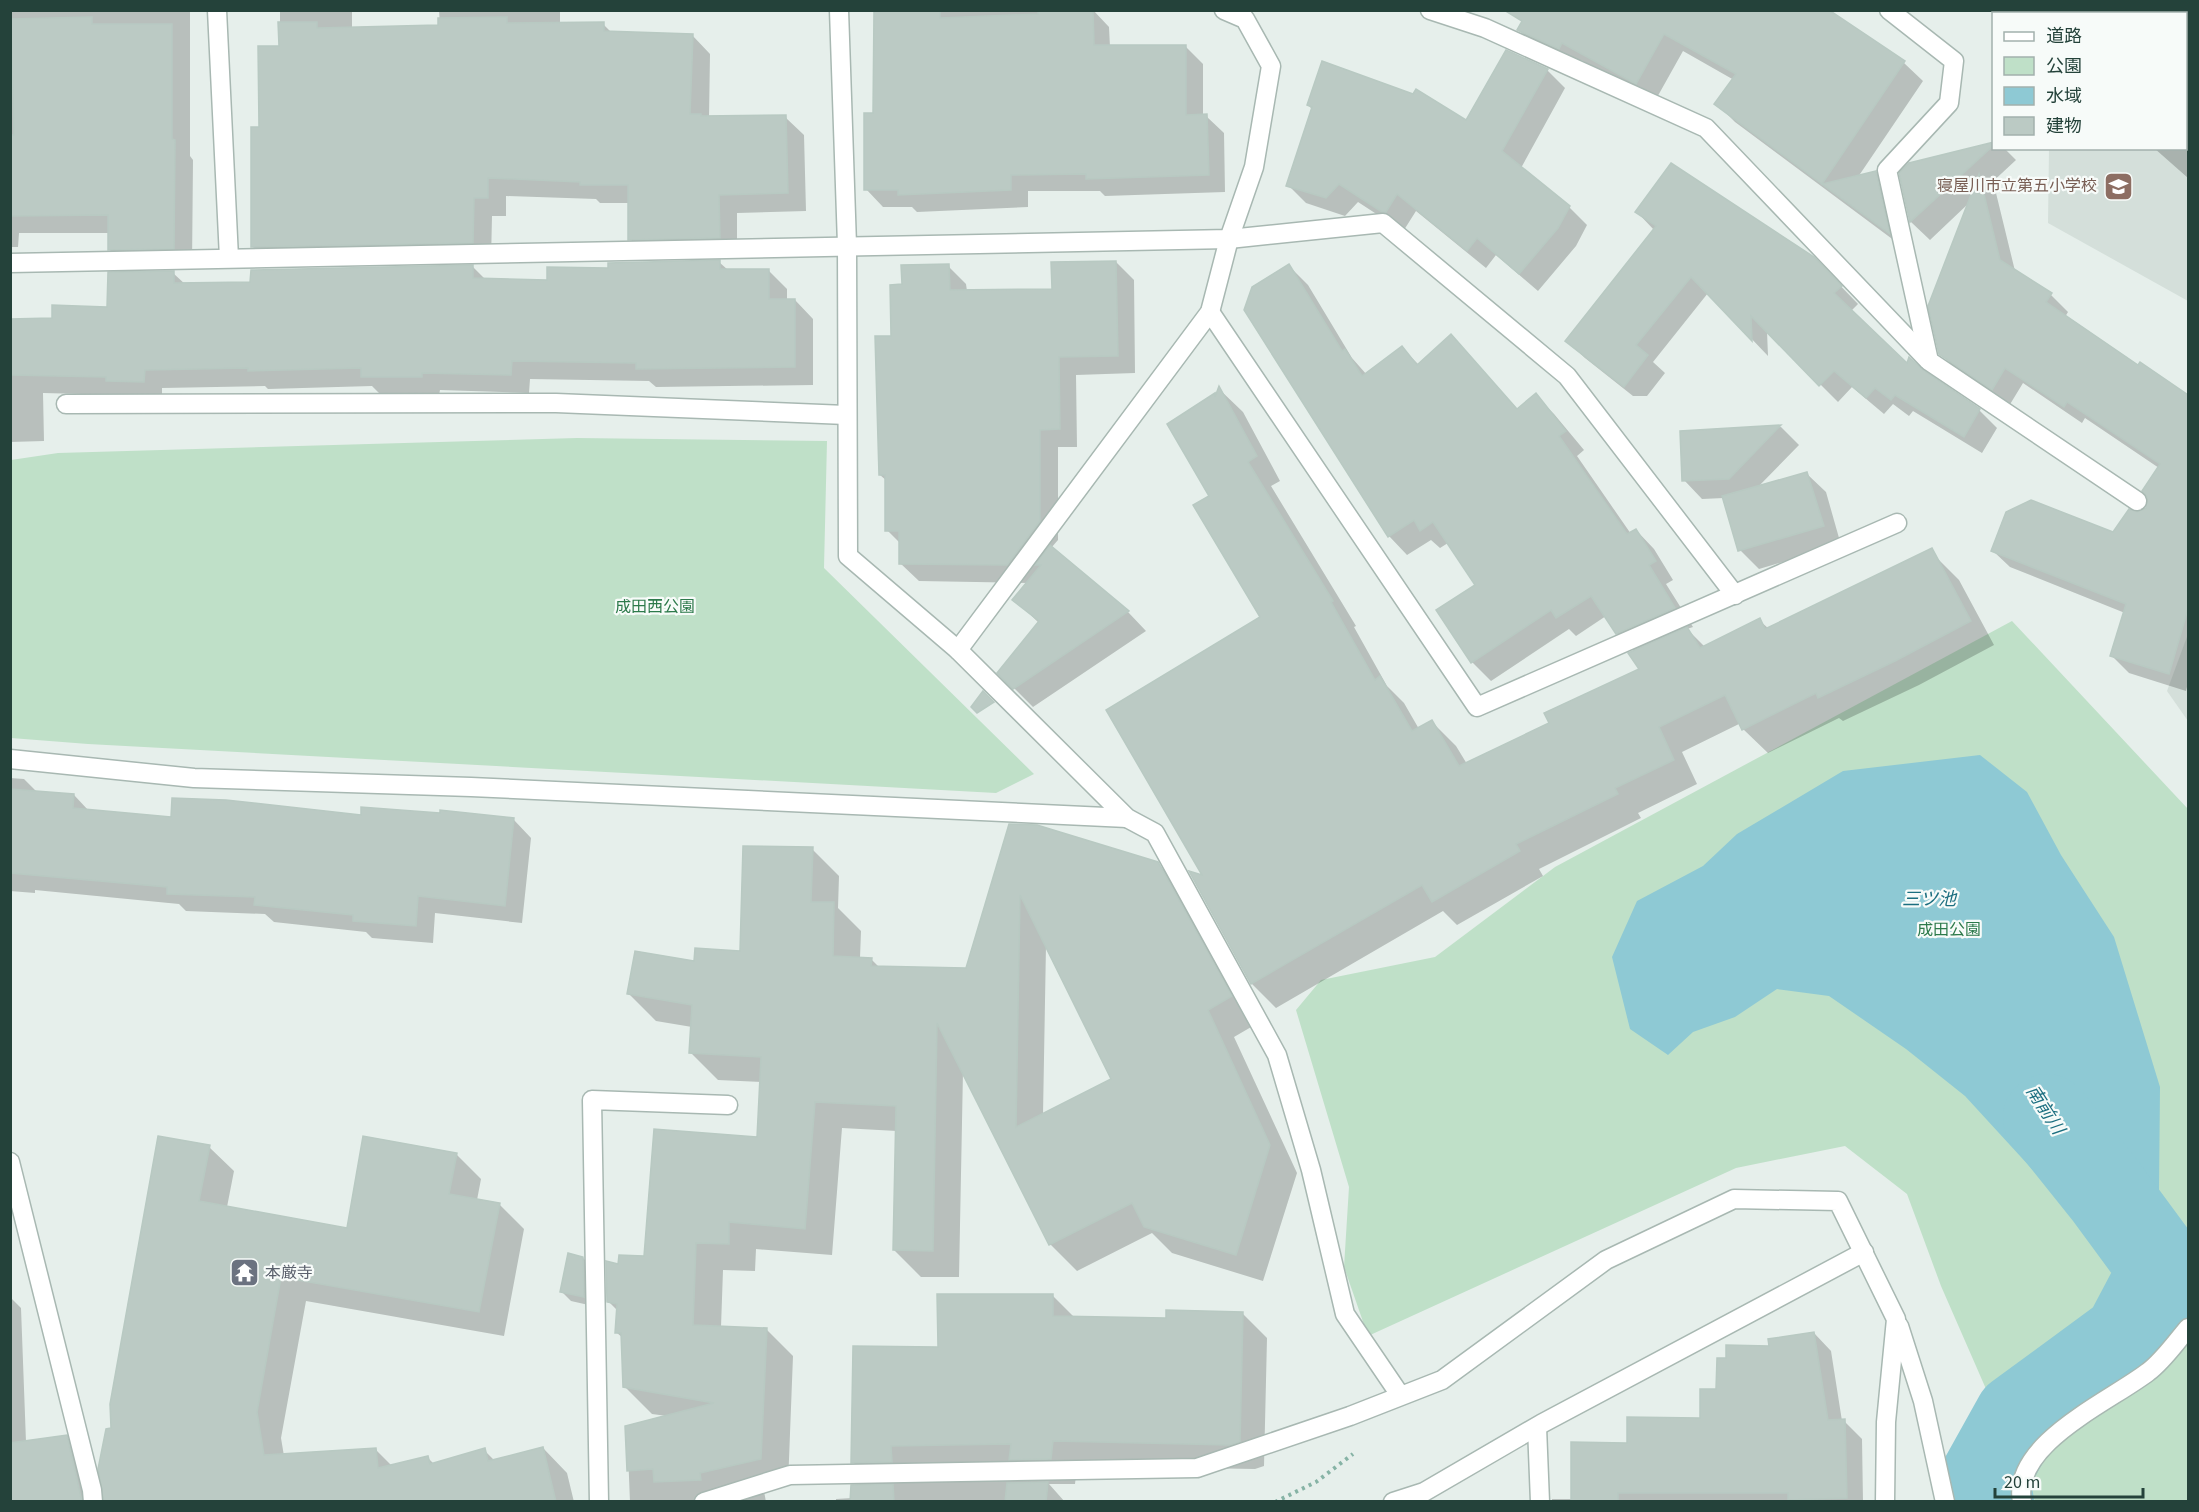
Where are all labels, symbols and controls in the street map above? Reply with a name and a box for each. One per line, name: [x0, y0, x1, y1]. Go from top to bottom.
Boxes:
legend: [1992, 12, 2187, 150]
text: 道路: [2046, 24, 2082, 49]
text: 公園: [2046, 54, 2082, 79]
text: 水域: [2046, 84, 2082, 109]
text: 建物: [2046, 114, 2082, 139]
school or university icon: 寝屋川市立第五小学校: [2102, 170, 2134, 202]
place label: 寝屋川市立第五小学校: [1937, 175, 2097, 197]
park label: 成田西公園: [615, 596, 695, 618]
water label: 三ツ池: [1902, 887, 1958, 912]
park label: 成田公園: [1917, 919, 1981, 941]
water label: 南前川: [2020, 1081, 2071, 1141]
temple icon: 本厳寺: [228, 1257, 260, 1289]
place label: 本厳寺: [265, 1262, 313, 1284]
scale bar: [1995, 1461, 2144, 1499]
text: 20 m: [2004, 1470, 2040, 1495]

